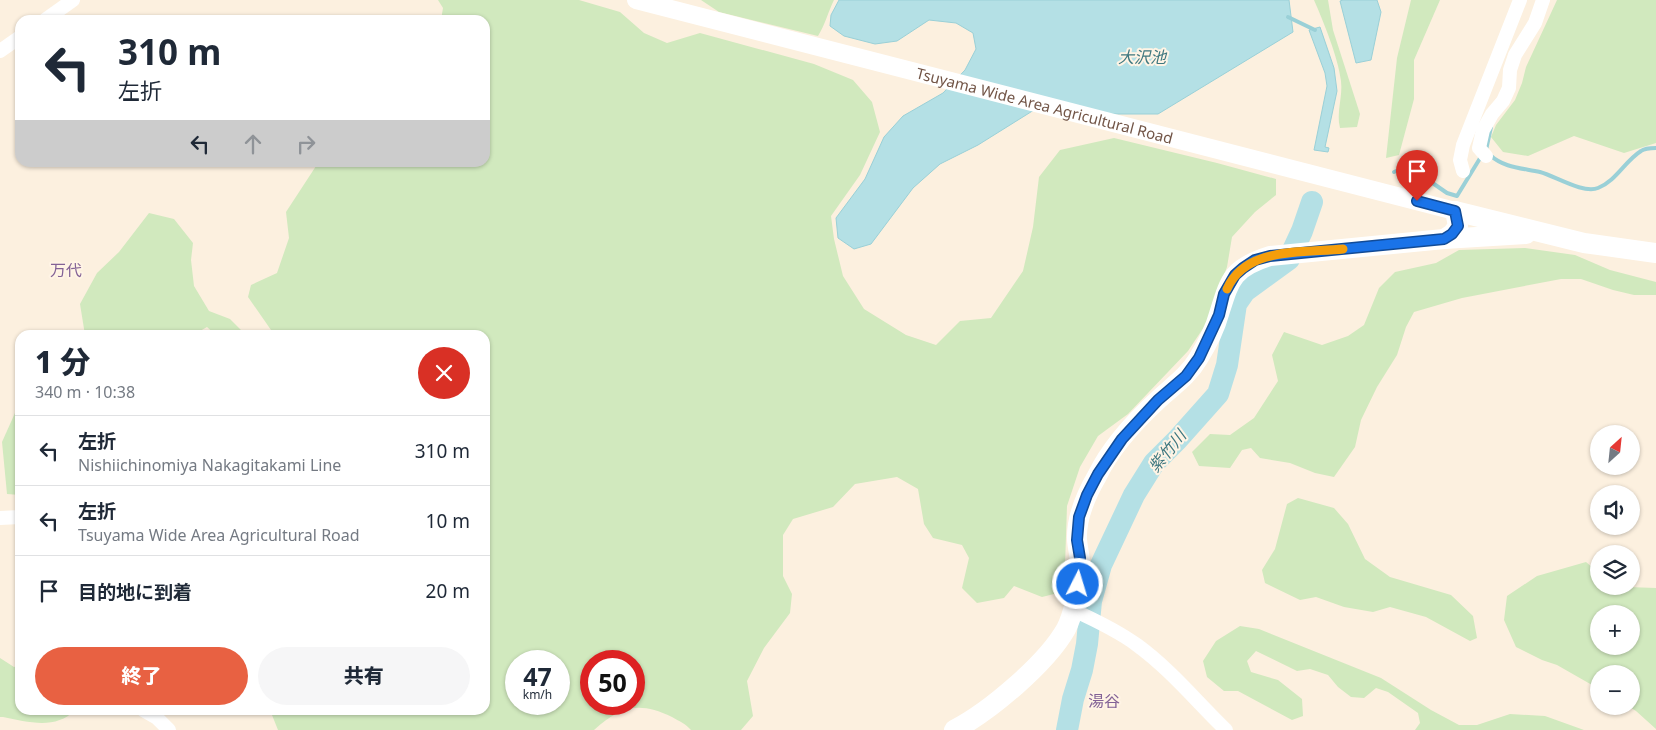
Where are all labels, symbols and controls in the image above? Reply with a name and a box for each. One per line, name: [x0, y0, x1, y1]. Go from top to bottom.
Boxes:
text: 310 m: [118, 28, 221, 75]
icon: left: [35, 35, 100, 100]
water label: 大沢池: [1118, 46, 1168, 68]
street label: Tsuyama Wide Area Agricultural Road: [914, 63, 1175, 148]
text: 左折: [118, 75, 162, 105]
icon: left: [186, 130, 214, 158]
icon: ahead: [239, 130, 267, 158]
icon: right: [292, 130, 320, 158]
pin: [1396, 150, 1438, 201]
icon: arrive: [1403, 157, 1431, 185]
district label: 万代: [50, 259, 82, 281]
text: 1 分: [35, 341, 90, 382]
button: close: [418, 347, 470, 399]
text: 340 m · 10:38: [35, 381, 135, 403]
water label: 紫竹川: [1143, 424, 1192, 477]
north arrow: [1590, 425, 1640, 475]
map controls: [1590, 425, 1640, 715]
text: 左折: [78, 428, 116, 454]
icon: left: [35, 437, 63, 465]
text: 310 m: [415, 438, 470, 464]
text: Nishiichinomiya Nakagitakami Line: [78, 454, 341, 476]
button: sound: [1590, 485, 1640, 535]
text: 左折: [78, 498, 116, 524]
icon: left: [35, 507, 63, 535]
text: 10 m: [426, 508, 470, 534]
text: Tsuyama Wide Area Agricultural Road: [78, 524, 360, 546]
button: layers: [1590, 545, 1640, 595]
position arrow: [1051, 557, 1103, 609]
icon: arrive: [35, 577, 63, 605]
text: 20 m: [426, 578, 470, 604]
text: 目的地に到着: [78, 579, 192, 605]
button: +: [1590, 605, 1640, 655]
button: 終了: [35, 647, 248, 705]
button: 共有: [258, 647, 470, 705]
speed limit sign: 50: [580, 650, 645, 715]
text: 47: [523, 659, 552, 693]
button: −: [1590, 665, 1640, 715]
text: km/h: [523, 686, 552, 703]
district label: 湯谷: [1088, 690, 1120, 712]

